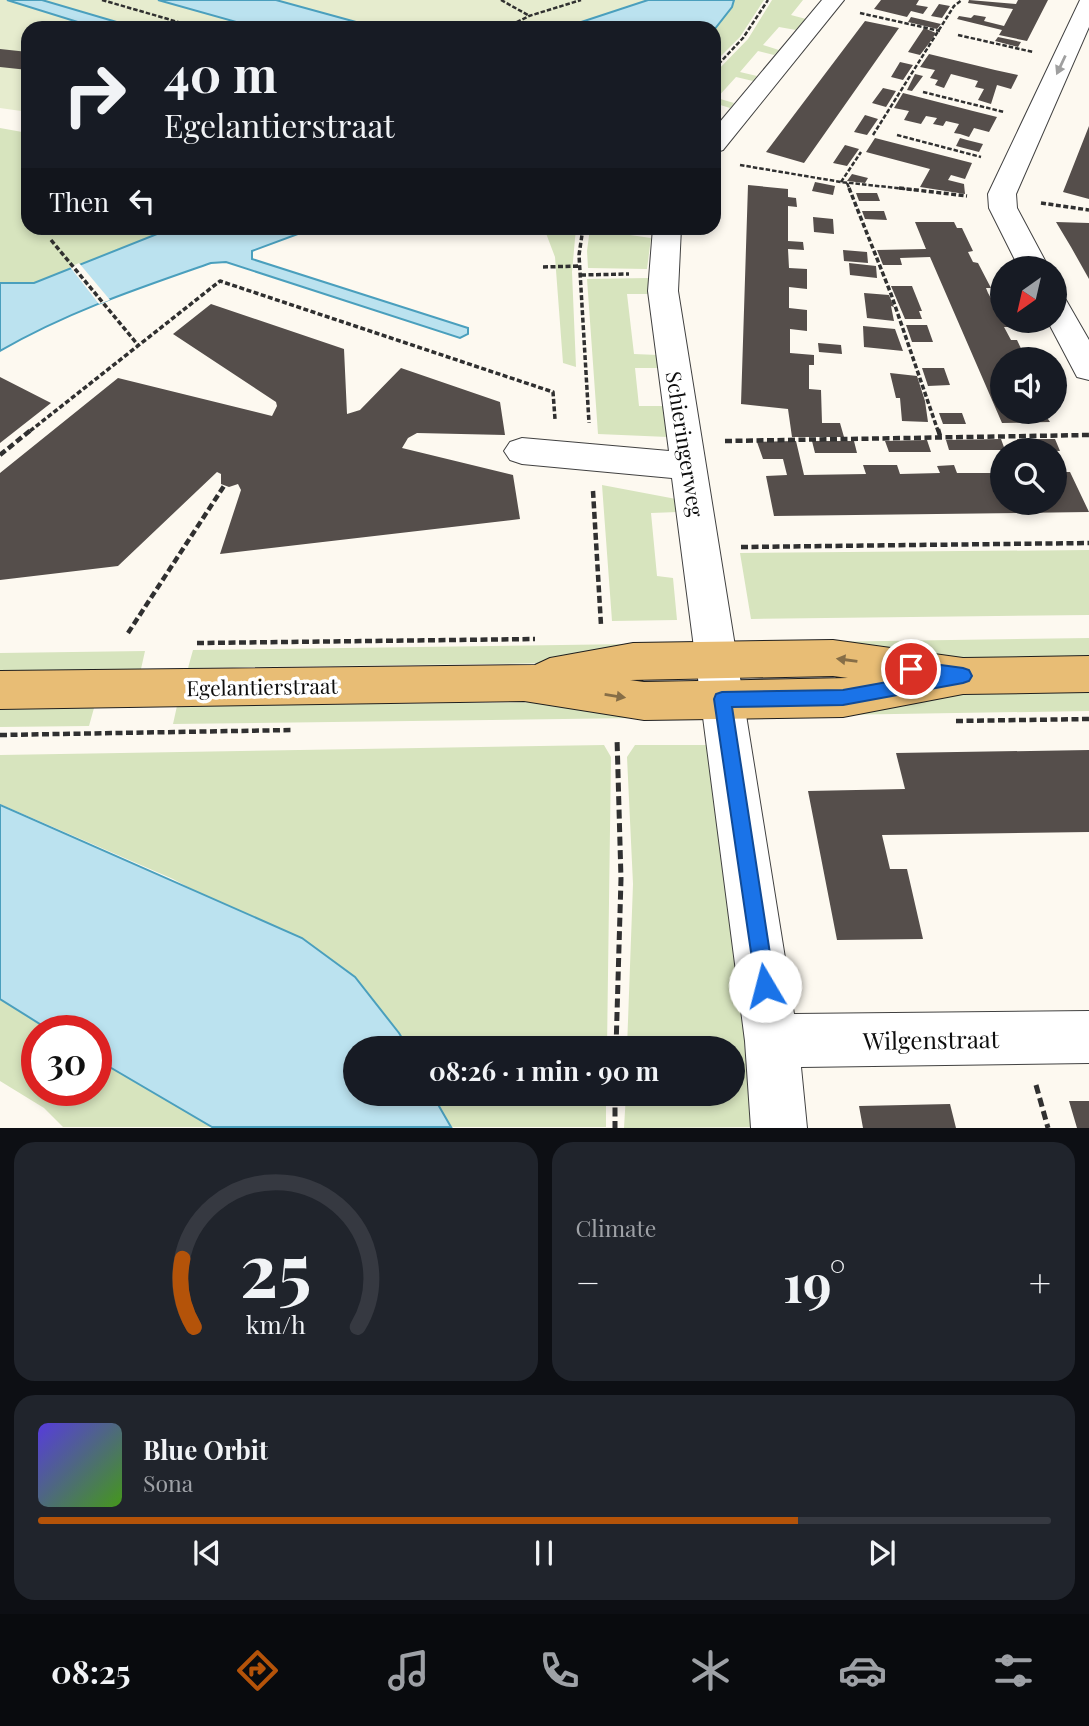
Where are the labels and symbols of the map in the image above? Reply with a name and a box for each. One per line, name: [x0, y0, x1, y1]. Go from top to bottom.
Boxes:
one-way arrow: [1055, 55, 1067, 75]
north arrow: [990, 256, 1068, 332]
street label: Schieringerweg: [661, 369, 711, 519]
pin: [881, 639, 941, 699]
one-way arrow: [836, 655, 858, 666]
street label: Egelantierstraat: [186, 671, 338, 701]
one-way arrow: [604, 691, 626, 702]
position arrow: [728, 949, 802, 1023]
speed limit sign: 30: [21, 1015, 112, 1106]
street label: Wilgenstraat: [862, 1022, 1000, 1056]

